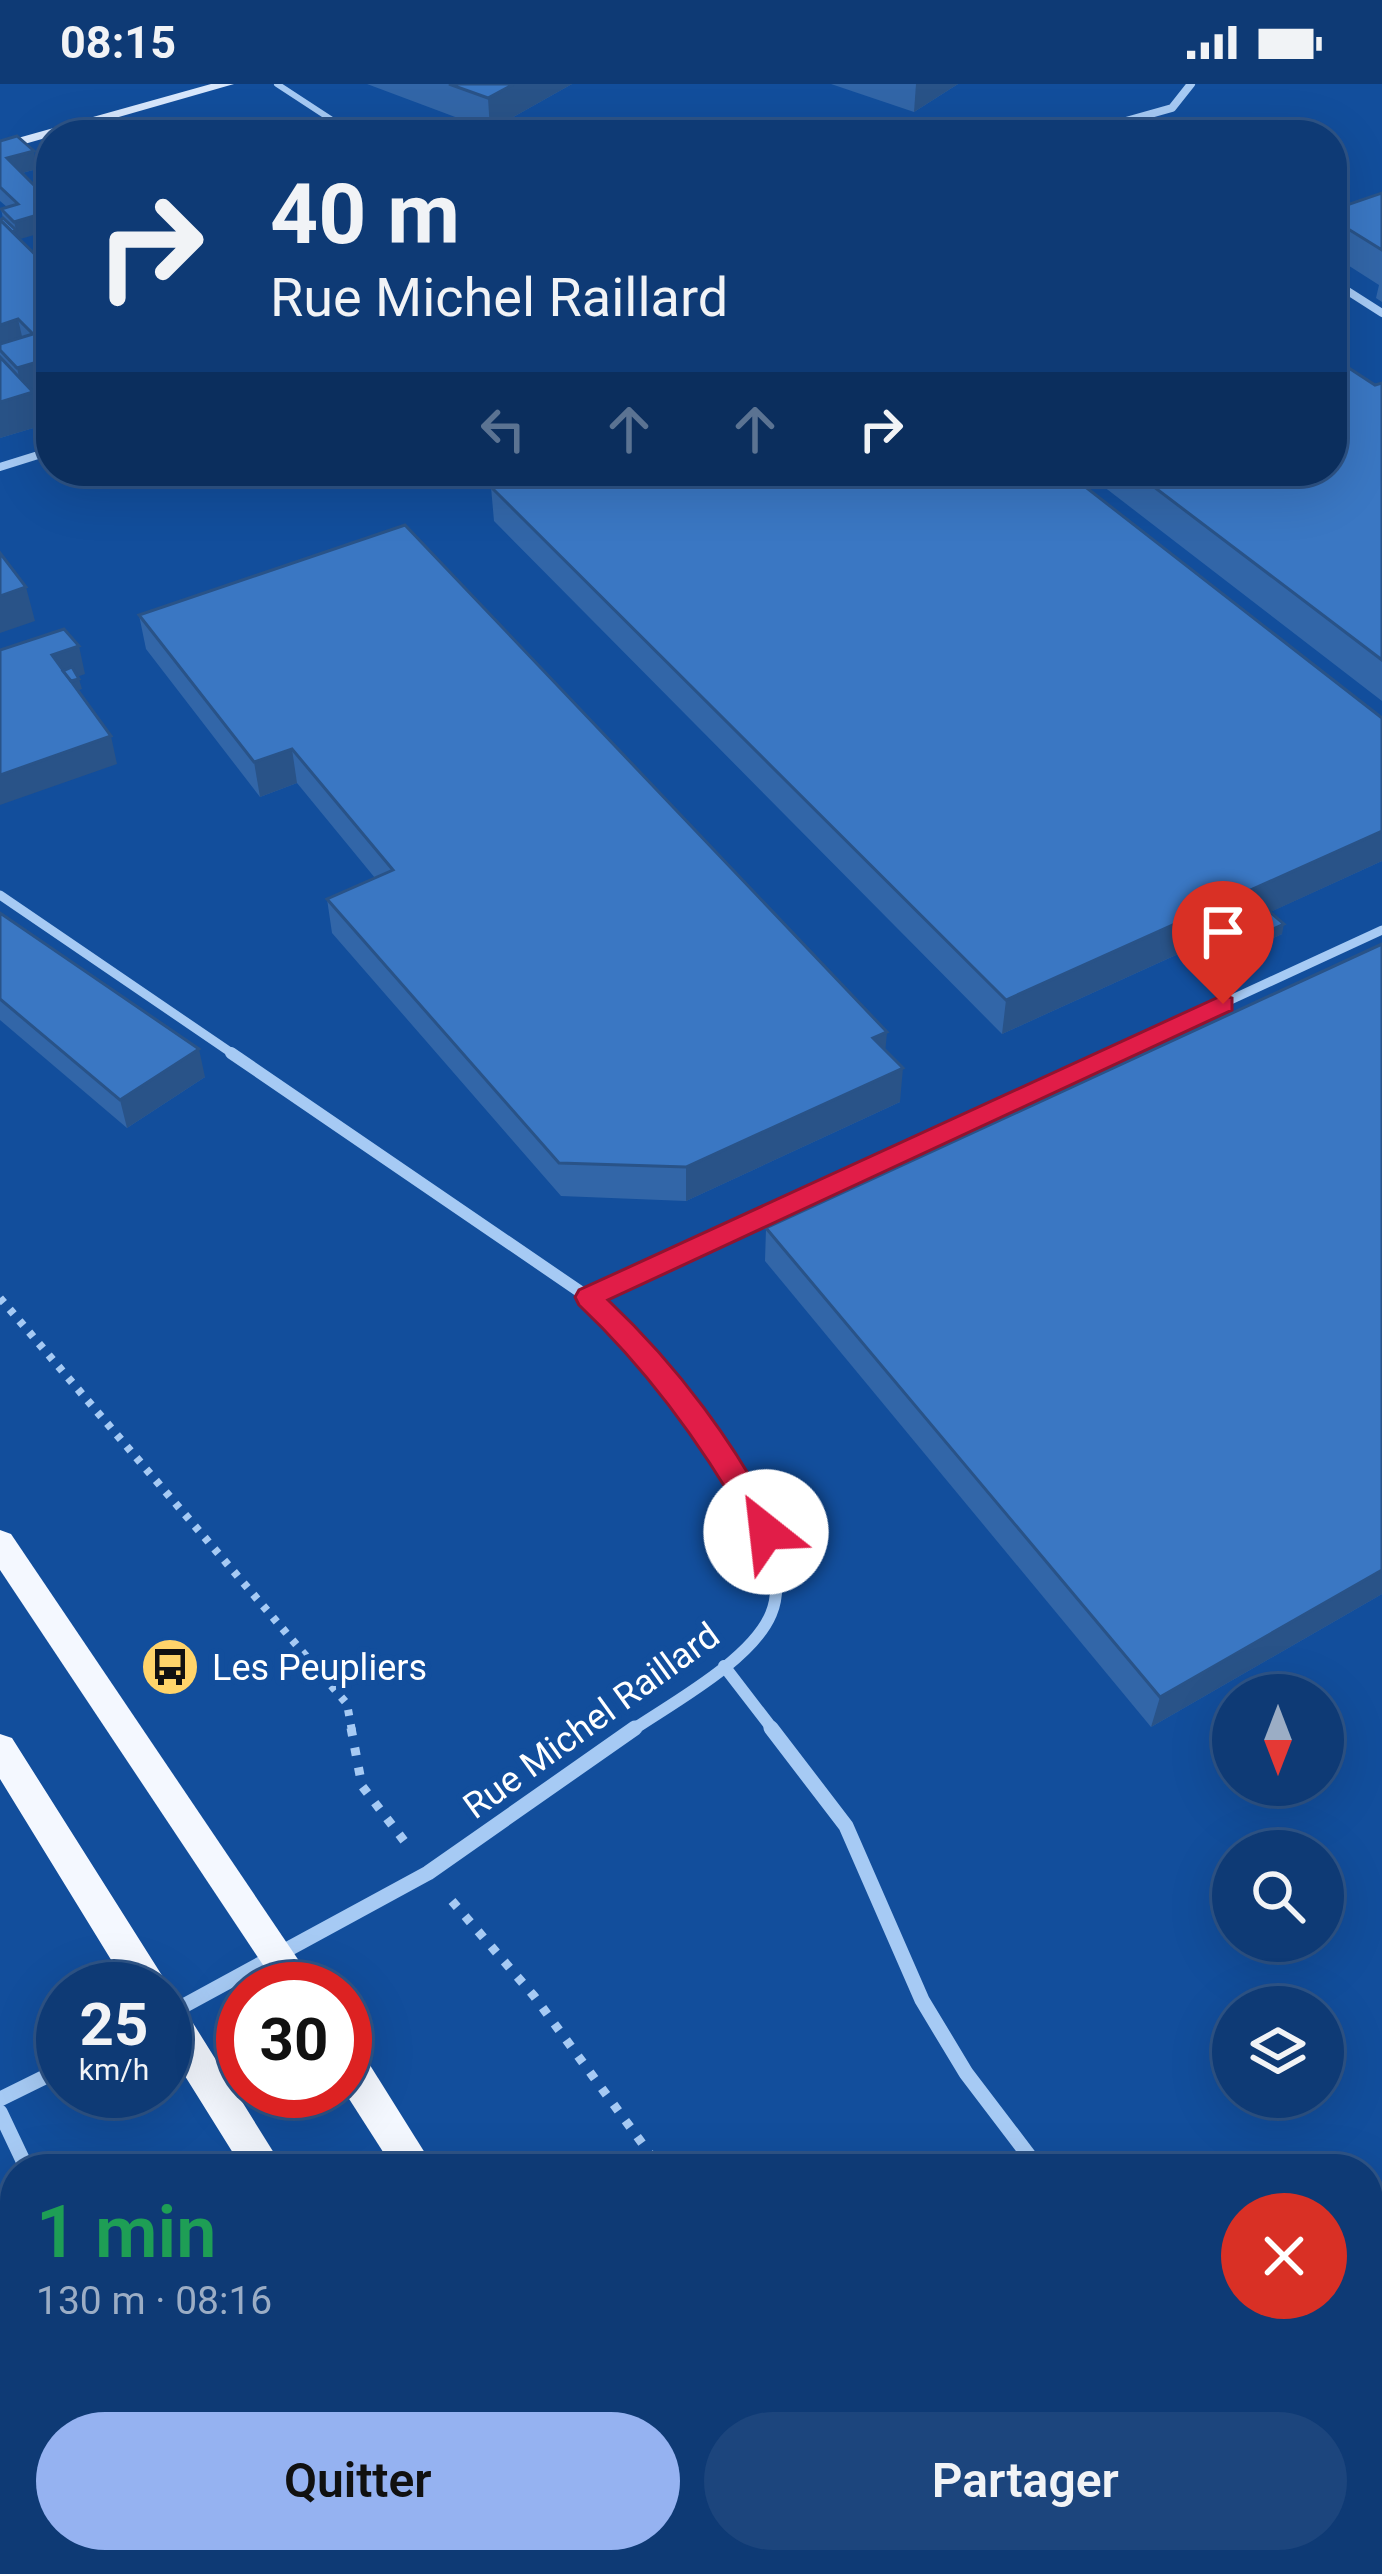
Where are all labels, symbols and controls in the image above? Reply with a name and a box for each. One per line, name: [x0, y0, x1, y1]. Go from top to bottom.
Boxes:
text: 08:15: [60, 16, 176, 69]
text: 40 m: [270, 165, 460, 264]
icon: right: [72, 168, 228, 324]
text: Rue Michel Raillard: [270, 266, 728, 329]
icon: left: [470, 396, 536, 462]
icon: ahead: [596, 396, 662, 462]
icon: ahead: [722, 396, 788, 462]
icon: right: [848, 396, 914, 462]
pin: [1172, 881, 1274, 1004]
icon: arrive: [1190, 899, 1256, 965]
position arrow: [703, 1469, 829, 1595]
street label: Rue Michel Raillard: [456, 1614, 727, 1828]
bus stop icon: Les Peupliers: [139, 1636, 201, 1698]
place label: Les Peupliers: [212, 1647, 427, 1689]
north arrow: [1212, 1674, 1344, 1806]
map controls: [1212, 1674, 1344, 2118]
button: search: [1212, 1830, 1344, 1962]
speed limit sign: 30: [216, 1962, 372, 2118]
button: layers: [1212, 1986, 1344, 2118]
text: 25: [80, 1989, 148, 2060]
text: km/h: [79, 2052, 149, 2087]
text: 1 min: [36, 2190, 217, 2275]
button: close: [1221, 2193, 1347, 2319]
text: 130 m · 08:16: [36, 2278, 272, 2324]
button: Quitter: [36, 2412, 680, 2550]
button: Partager: [704, 2412, 1347, 2550]

